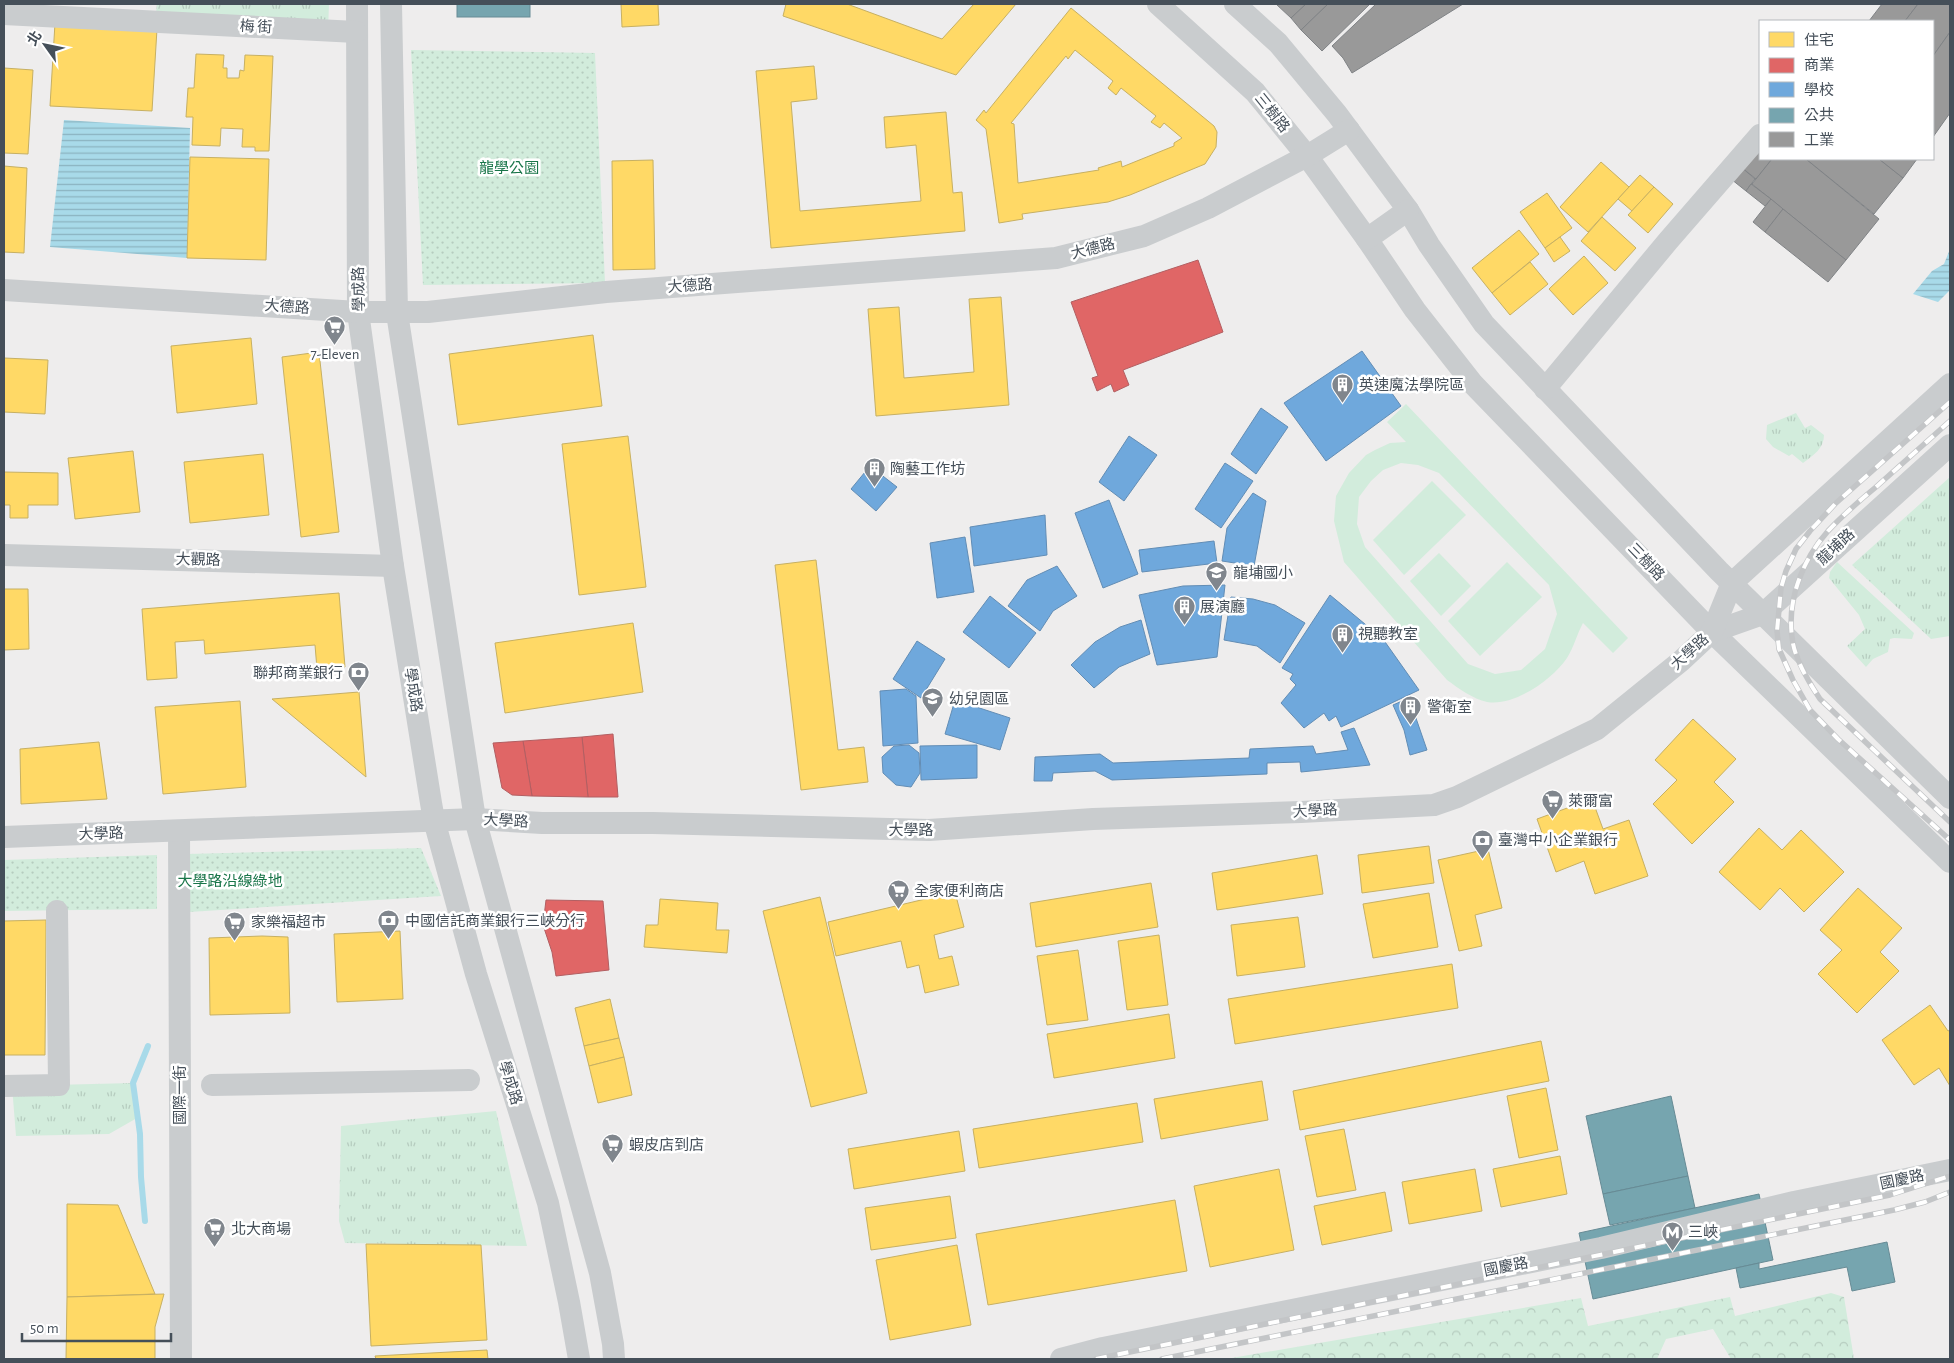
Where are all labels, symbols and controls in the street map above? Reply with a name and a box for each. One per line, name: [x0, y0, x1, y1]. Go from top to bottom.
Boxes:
street label: 梅 街: [239, 18, 273, 35]
north arrow: [20, 20, 70, 70]
legend: [1759, 20, 1934, 160]
text: 北: [24, 28, 45, 48]
text: 住宅: [1804, 32, 1834, 48]
text: 商業: [1804, 57, 1834, 73]
text: 學校: [1804, 81, 1834, 98]
street label: 三樹路: [1252, 90, 1294, 135]
text: 公共: [1804, 107, 1834, 123]
text: 工業: [1804, 132, 1834, 148]
park label: 龍學公園: [479, 159, 539, 176]
street label: 大德路: [1069, 234, 1117, 262]
street label: 學成路: [350, 266, 367, 312]
street label: 大德路: [667, 275, 713, 295]
street label: 大德路: [264, 296, 310, 316]
supermarket icon: 7-Eleven: [323, 314, 347, 345]
place label: 7-Eleven: [310, 347, 360, 362]
building icon: 英速魔法學院區: [1331, 373, 1355, 404]
place label: 英速魔法學院區: [1359, 376, 1464, 393]
building icon: 陶藝工作坊: [862, 457, 886, 488]
place label: 陶藝工作坊: [890, 460, 965, 477]
street label: 龍埔路: [1813, 525, 1858, 568]
street label: 三樹路: [1625, 539, 1668, 583]
street label: 大觀路: [175, 551, 221, 568]
school or university icon: 龍埔國小: [1205, 561, 1229, 592]
place label: 龍埔國小: [1233, 564, 1293, 581]
building icon: 展演廳: [1172, 595, 1196, 626]
place label: 展演廳: [1200, 599, 1245, 615]
building icon: 視聽教室: [1330, 622, 1354, 653]
place label: 視聽教室: [1358, 626, 1418, 642]
street label: 大學路: [1668, 631, 1712, 673]
bank icon: 聯邦商業銀行: [347, 661, 371, 692]
place label: 聯邦商業銀行: [253, 665, 343, 681]
street label: 學成路: [402, 666, 425, 713]
school or university icon: 幼兒園區: [921, 687, 945, 718]
place label: 幼兒園區: [949, 691, 1009, 707]
building icon: 警衛室: [1399, 695, 1423, 726]
place label: 警衛室: [1427, 699, 1472, 715]
supermarket icon: 萊爾富: [1540, 789, 1564, 820]
place label: 萊爾富: [1568, 793, 1613, 809]
street label: 大學路: [1292, 801, 1338, 820]
street label: 大學路: [483, 811, 529, 830]
street label: 大學路: [888, 822, 934, 838]
street label: 大學路: [78, 825, 124, 842]
bank icon: 臺灣中小企業銀行: [1470, 828, 1494, 859]
place label: 臺灣中小企業銀行: [1498, 832, 1618, 848]
park label: 大學路沿線綠地: [177, 873, 283, 889]
supermarket icon: 全家便利商店: [886, 879, 910, 910]
place label: 全家便利商店: [914, 883, 1004, 899]
bank icon: 中國信託商業銀行三峽分行: [377, 909, 401, 940]
supermarket icon: 家樂福超市: [223, 910, 247, 941]
place label: 中國信託商業銀行三峽分行: [405, 913, 585, 929]
place label: 家樂福超市: [251, 914, 326, 930]
street label: 學成路: [496, 1059, 525, 1107]
street label: 國際一街: [172, 1065, 188, 1125]
supermarket icon: 蝦皮店到店: [601, 1133, 625, 1164]
place label: 蝦皮店到店: [629, 1137, 704, 1153]
street label: 國慶路: [1878, 1166, 1926, 1192]
supermarket icon: 北大商場: [203, 1217, 227, 1248]
place label: 北大商場: [231, 1220, 291, 1237]
metro station icon: 三峽: [1660, 1220, 1684, 1251]
place label: 三峽: [1688, 1224, 1718, 1240]
street label: 國慶路: [1482, 1253, 1530, 1279]
scale bar: [22, 1310, 171, 1342]
text: 50 m: [30, 1321, 59, 1336]

